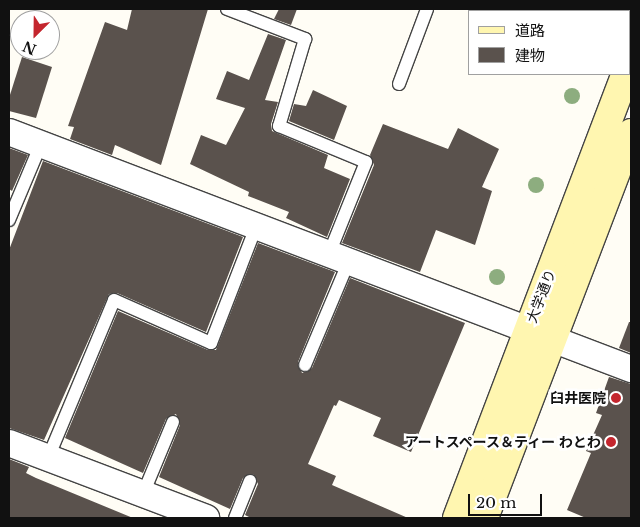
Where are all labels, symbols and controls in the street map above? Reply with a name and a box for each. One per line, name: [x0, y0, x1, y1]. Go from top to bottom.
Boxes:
north arrow: [10, 10, 60, 60]
legend: [468, 10, 630, 75]
text: 道路: [515, 21, 545, 40]
text: N: [20, 37, 39, 59]
text: 建物: [515, 46, 545, 65]
street label: 大学通り: [523, 267, 559, 325]
place label: 臼井医院: [550, 390, 606, 406]
marker: 臼井医院: [610, 392, 622, 404]
place label: アートスペース＆ティー わとわ: [402, 434, 601, 450]
marker: アートスペース＆ティー わとわ: [605, 436, 617, 448]
scale bar: [470, 484, 544, 516]
text: 20 m: [476, 493, 516, 512]

